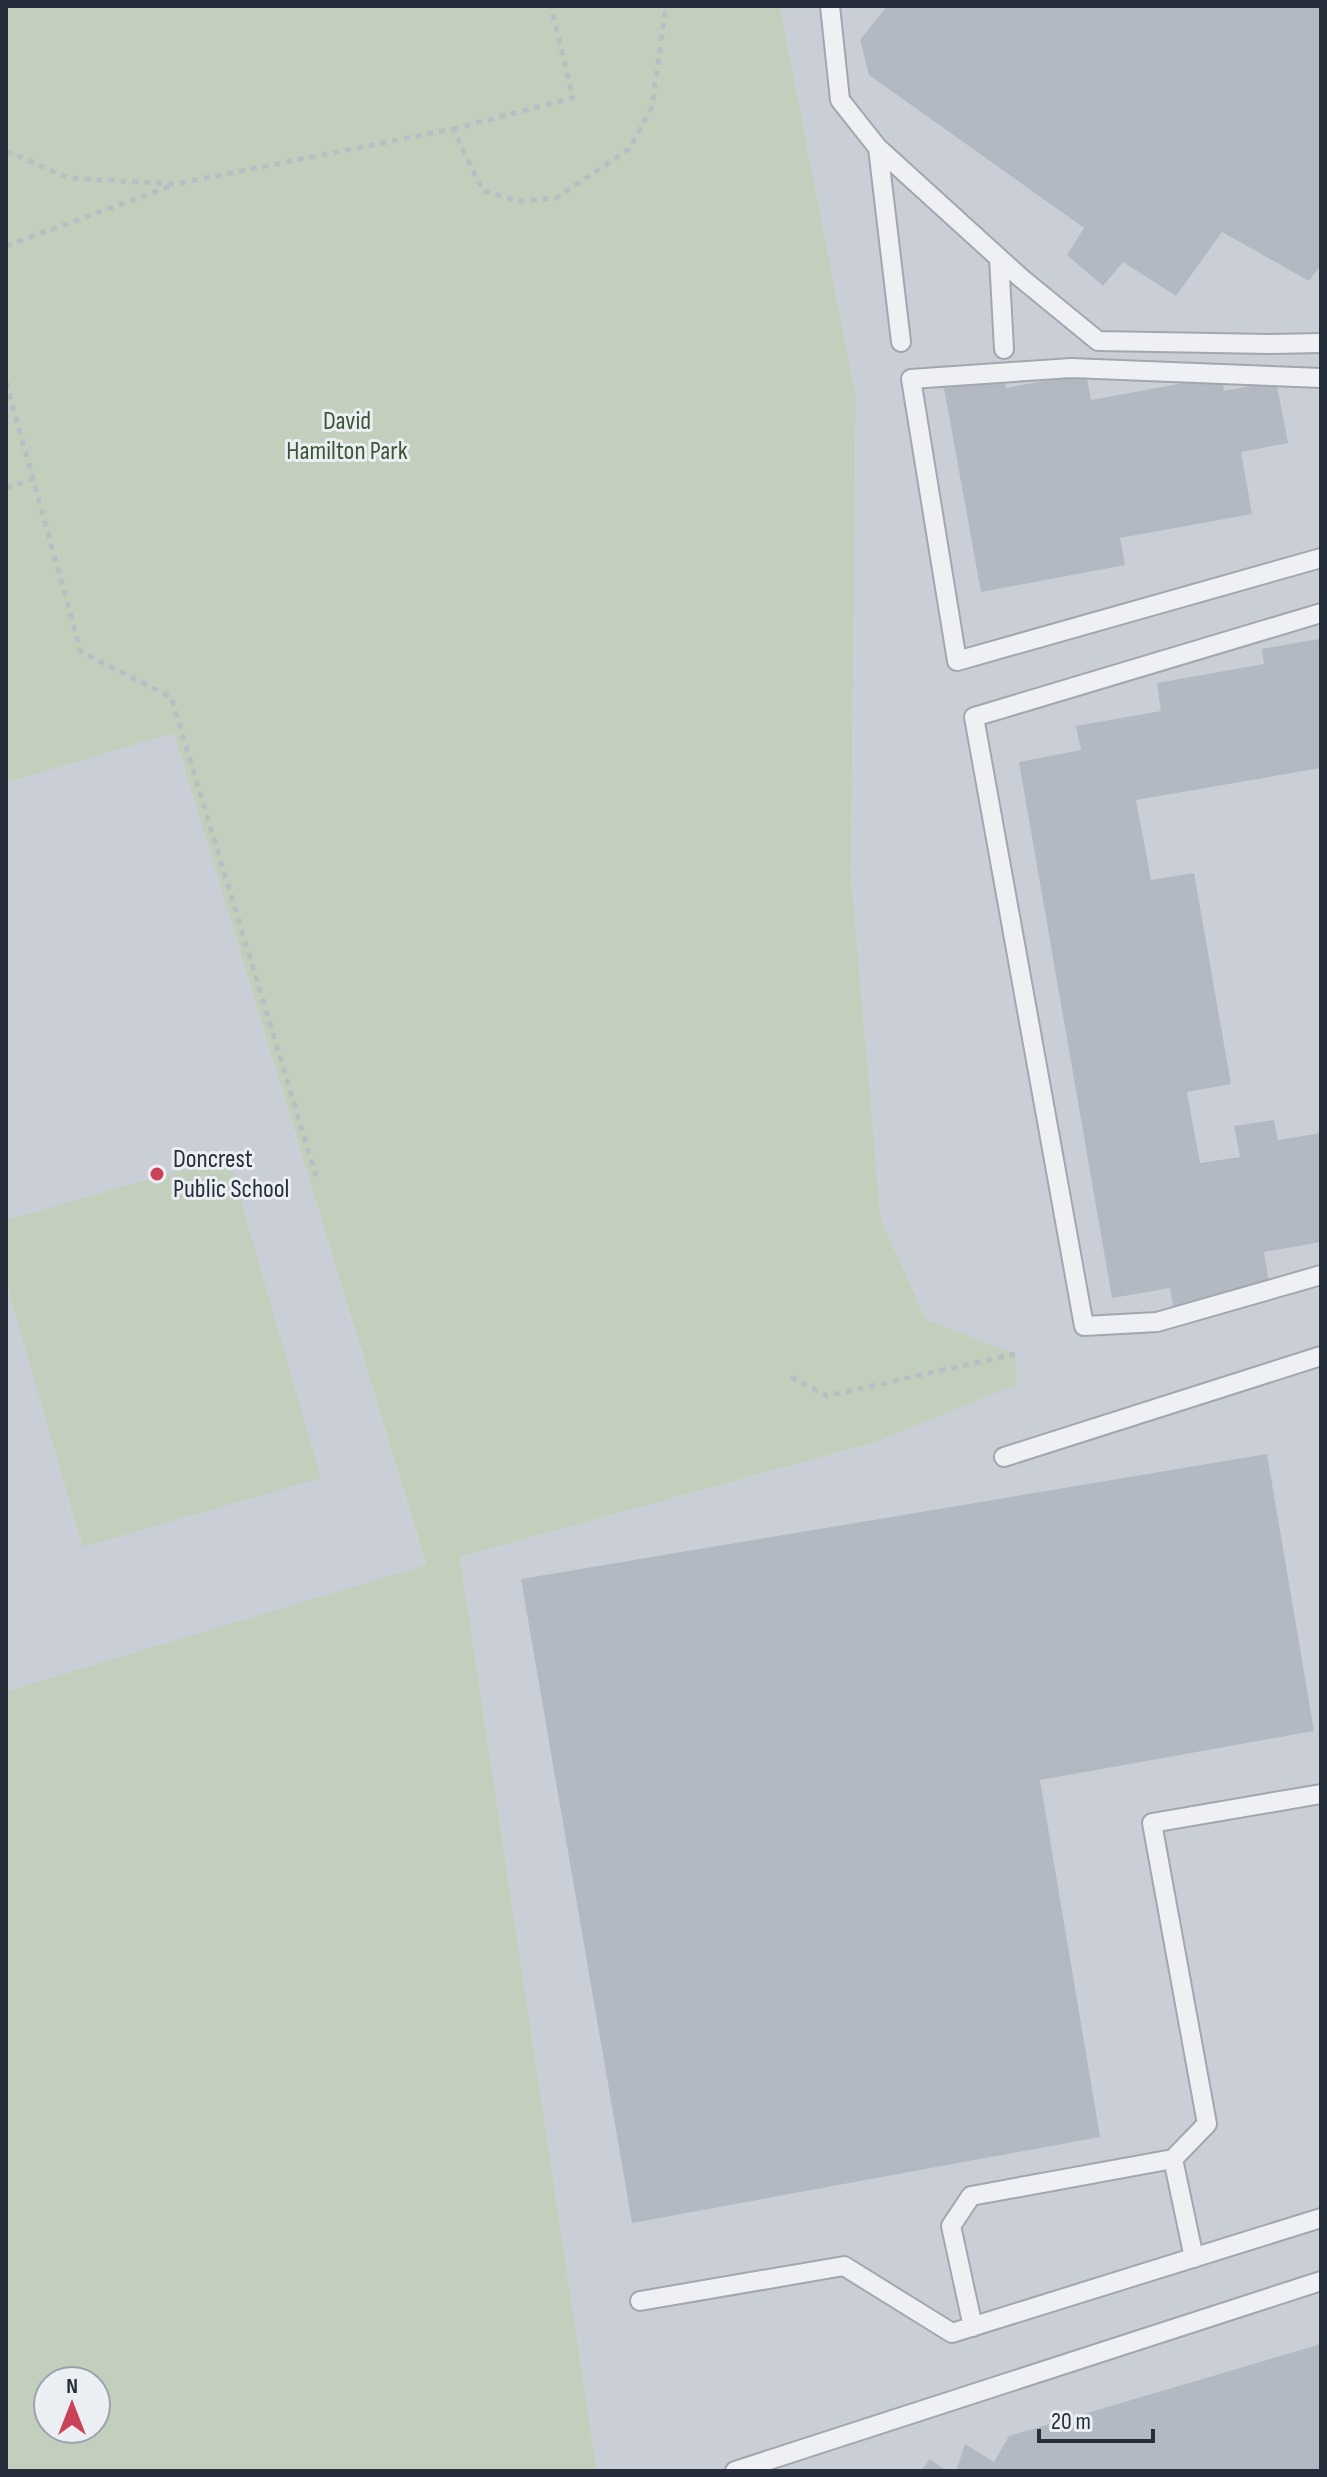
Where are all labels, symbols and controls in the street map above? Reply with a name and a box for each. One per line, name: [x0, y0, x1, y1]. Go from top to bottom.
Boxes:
park label: David Hamilton Park: [286, 406, 408, 467]
place label: Doncrest Public School: [173, 1144, 289, 1205]
marker: Doncrest Public School: [148, 1165, 166, 1183]
north arrow: [32, 2365, 112, 2445]
text: N: [66, 2373, 78, 2400]
scale bar: [1039, 2393, 1153, 2443]
text: 20 m: [1051, 2407, 1091, 2436]

